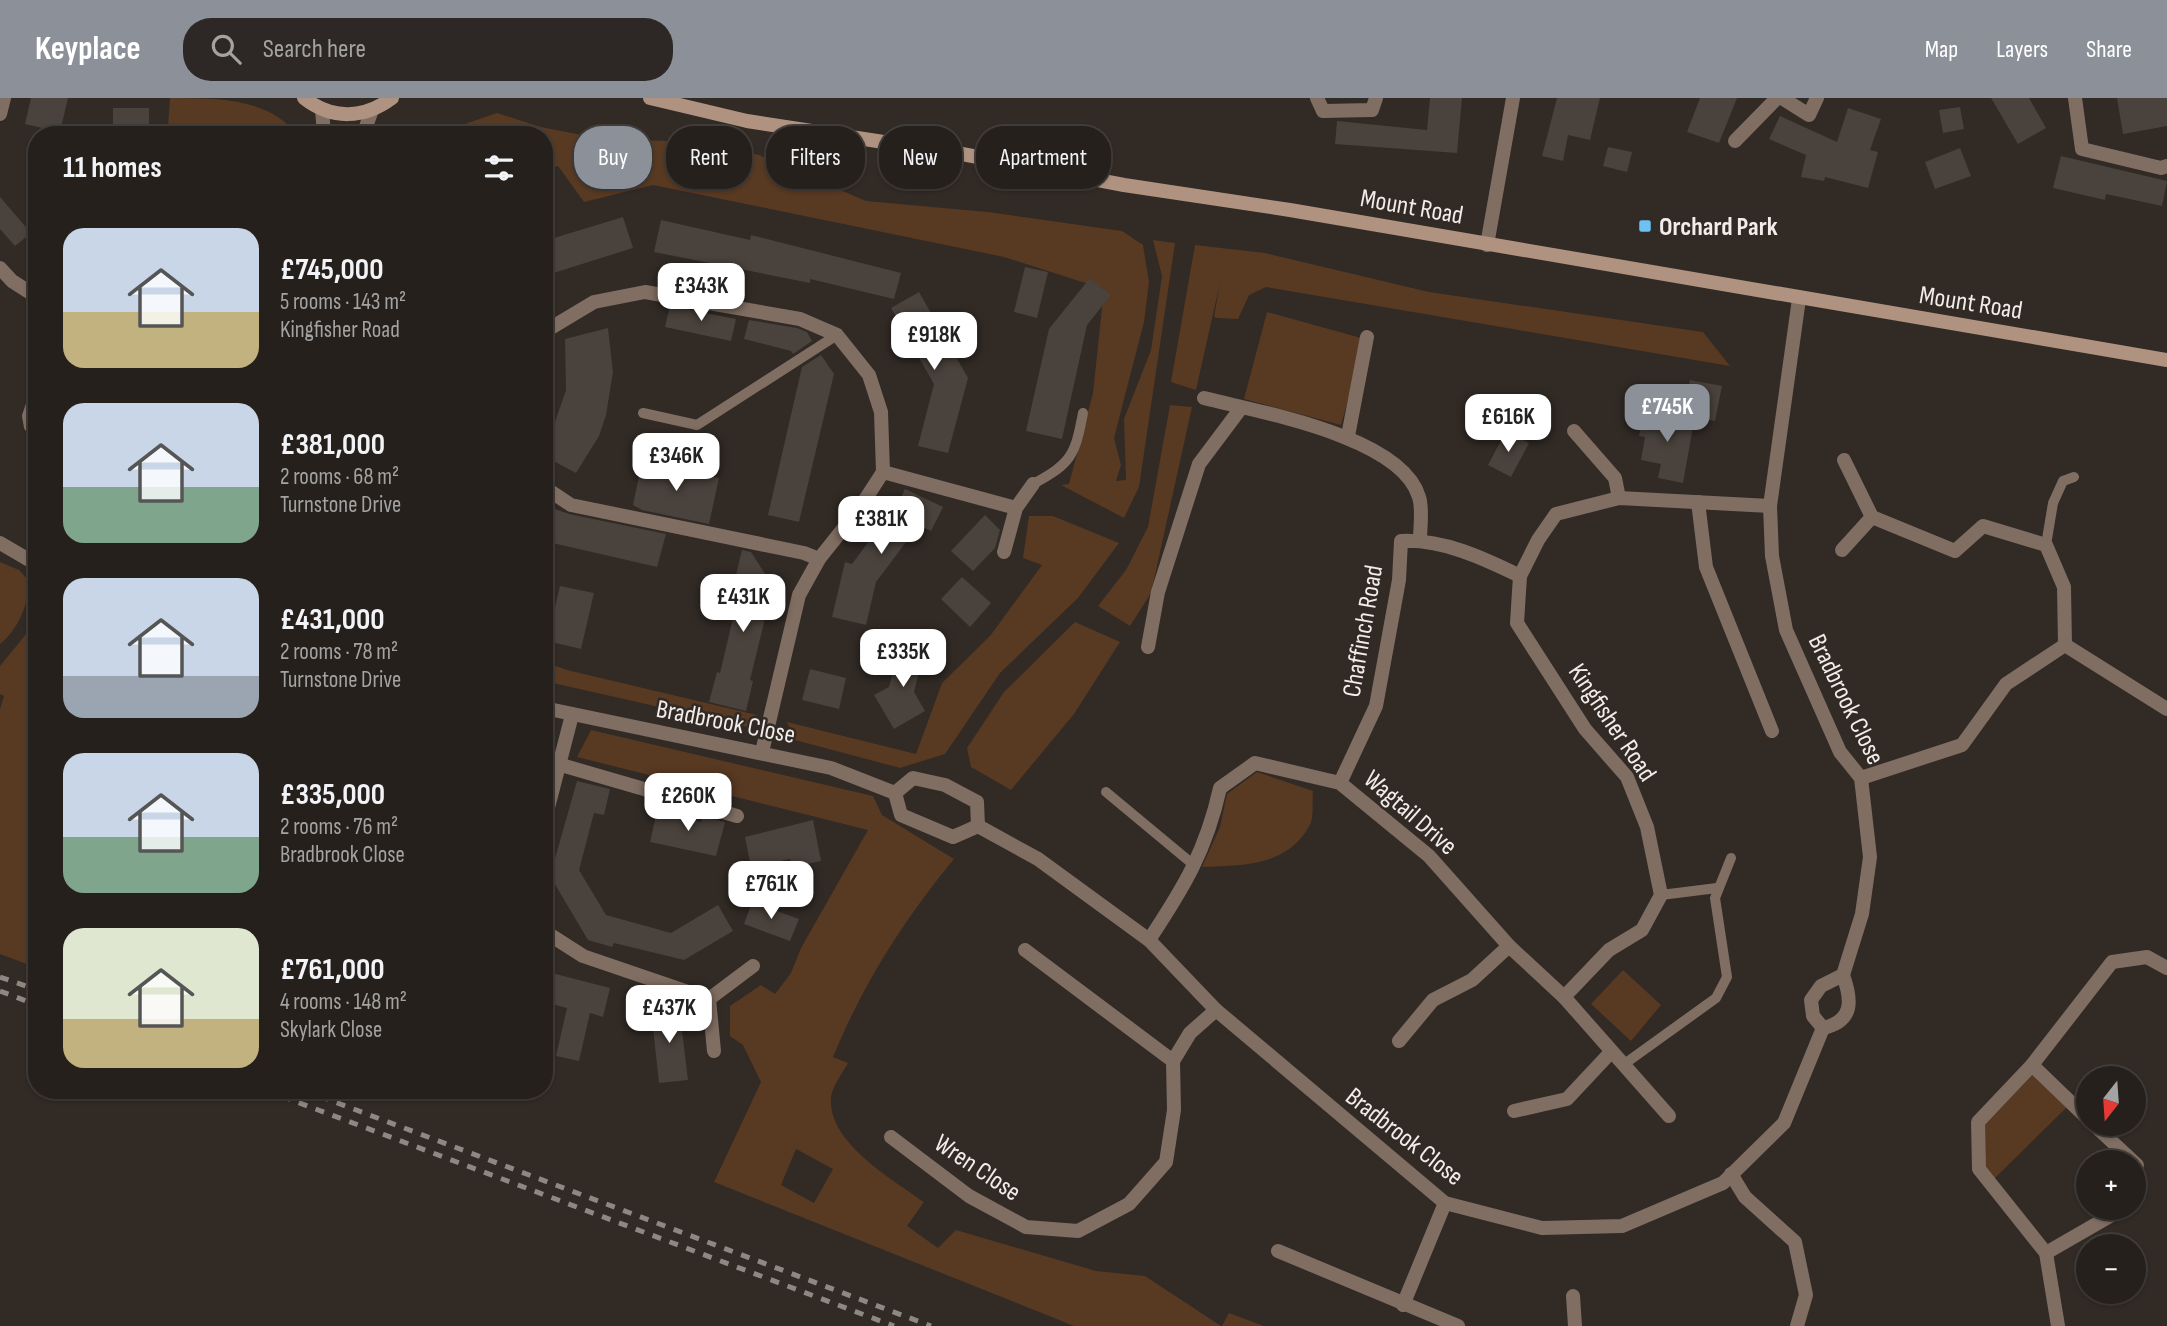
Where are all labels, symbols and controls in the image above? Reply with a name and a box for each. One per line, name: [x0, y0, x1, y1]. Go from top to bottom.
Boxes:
search box: [183, 18, 673, 81]
text: Keyplace: [35, 29, 141, 69]
icon: search: [207, 30, 245, 68]
text: Search here: [263, 34, 366, 65]
text: Map: [1925, 35, 1958, 64]
text: Layers: [1996, 35, 2048, 64]
text: Share: [2086, 35, 2132, 64]
chip: Buy: [574, 126, 652, 189]
chip: Rent: [666, 126, 752, 189]
chip: Filters: [766, 126, 865, 189]
chip: New: [879, 126, 962, 189]
chip: Apartment: [976, 126, 1111, 189]
icon: filters: [480, 149, 518, 187]
text: 11 homes: [63, 150, 162, 186]
street label: Mount Road: [1358, 183, 1466, 232]
place label: Orchard Park: [1659, 212, 1778, 243]
marker: Orchard Park: [1637, 218, 1653, 234]
text: £745,000: [280, 252, 383, 288]
icon: home: [119, 256, 203, 340]
pin: £343K: [652, 264, 750, 323]
text: £343K: [674, 272, 728, 300]
street label: Mount Road: [1917, 280, 2024, 327]
text: 5 rooms · 143 m²: [280, 288, 406, 316]
pin: £918K: [885, 313, 983, 372]
text: Kingfisher Road: [280, 316, 400, 344]
text: £918K: [907, 321, 961, 349]
pin: £745K: [1618, 384, 1716, 444]
text: £745K: [1641, 393, 1693, 421]
pin: £616K: [1459, 394, 1557, 454]
text: £616K: [1481, 403, 1535, 431]
text: £381,000: [280, 427, 385, 463]
icon: home: [119, 431, 203, 515]
pin: £346K: [627, 434, 725, 493]
text: £346K: [649, 442, 704, 470]
text: 2 rooms · 68 m²: [280, 463, 399, 491]
text: Turnstone Drive: [280, 491, 401, 519]
pin: £381K: [832, 496, 930, 556]
text: £381K: [854, 505, 908, 533]
street label: Chaffinch Road: [1337, 563, 1390, 700]
pin: £431K: [694, 574, 792, 634]
text: £431K: [716, 583, 770, 611]
text: £431,000: [280, 602, 385, 638]
icon: home: [119, 606, 203, 690]
pin: £335K: [854, 630, 952, 689]
street label: Bradbrook Close: [1801, 630, 1890, 770]
text: 2 rooms · 78 m²: [280, 638, 398, 666]
text: £335K: [876, 638, 930, 666]
street label: Kingfisher Road: [1561, 658, 1662, 788]
text: Turnstone Drive: [280, 666, 401, 694]
street label: Bradbrook Close: [654, 694, 798, 751]
street label: Wagtail Drive: [1357, 764, 1463, 862]
pin: £260K: [639, 774, 737, 833]
text: £335,000: [280, 777, 385, 813]
icon: home: [119, 781, 203, 865]
text: £260K: [661, 782, 716, 810]
text: 2 rooms · 76 m²: [280, 813, 398, 841]
text: Bradbrook Close: [280, 841, 405, 869]
pin: £761K: [722, 862, 820, 921]
text: £761K: [744, 870, 798, 898]
text: £761,000: [280, 952, 385, 988]
icon: home: [119, 956, 203, 1040]
pin: £437K: [620, 986, 718, 1045]
text: 4 rooms · 148 m²: [280, 988, 407, 1016]
text: £437K: [642, 994, 696, 1022]
text: Skylark Close: [280, 1016, 382, 1044]
north arrow: [2076, 1066, 2146, 1136]
map controls: [2076, 1066, 2146, 1304]
street label: Bradbrook Close: [1339, 1082, 1469, 1193]
street label: Wren Close: [928, 1128, 1026, 1208]
button: +: [2076, 1150, 2146, 1220]
button: −: [2076, 1234, 2146, 1304]

